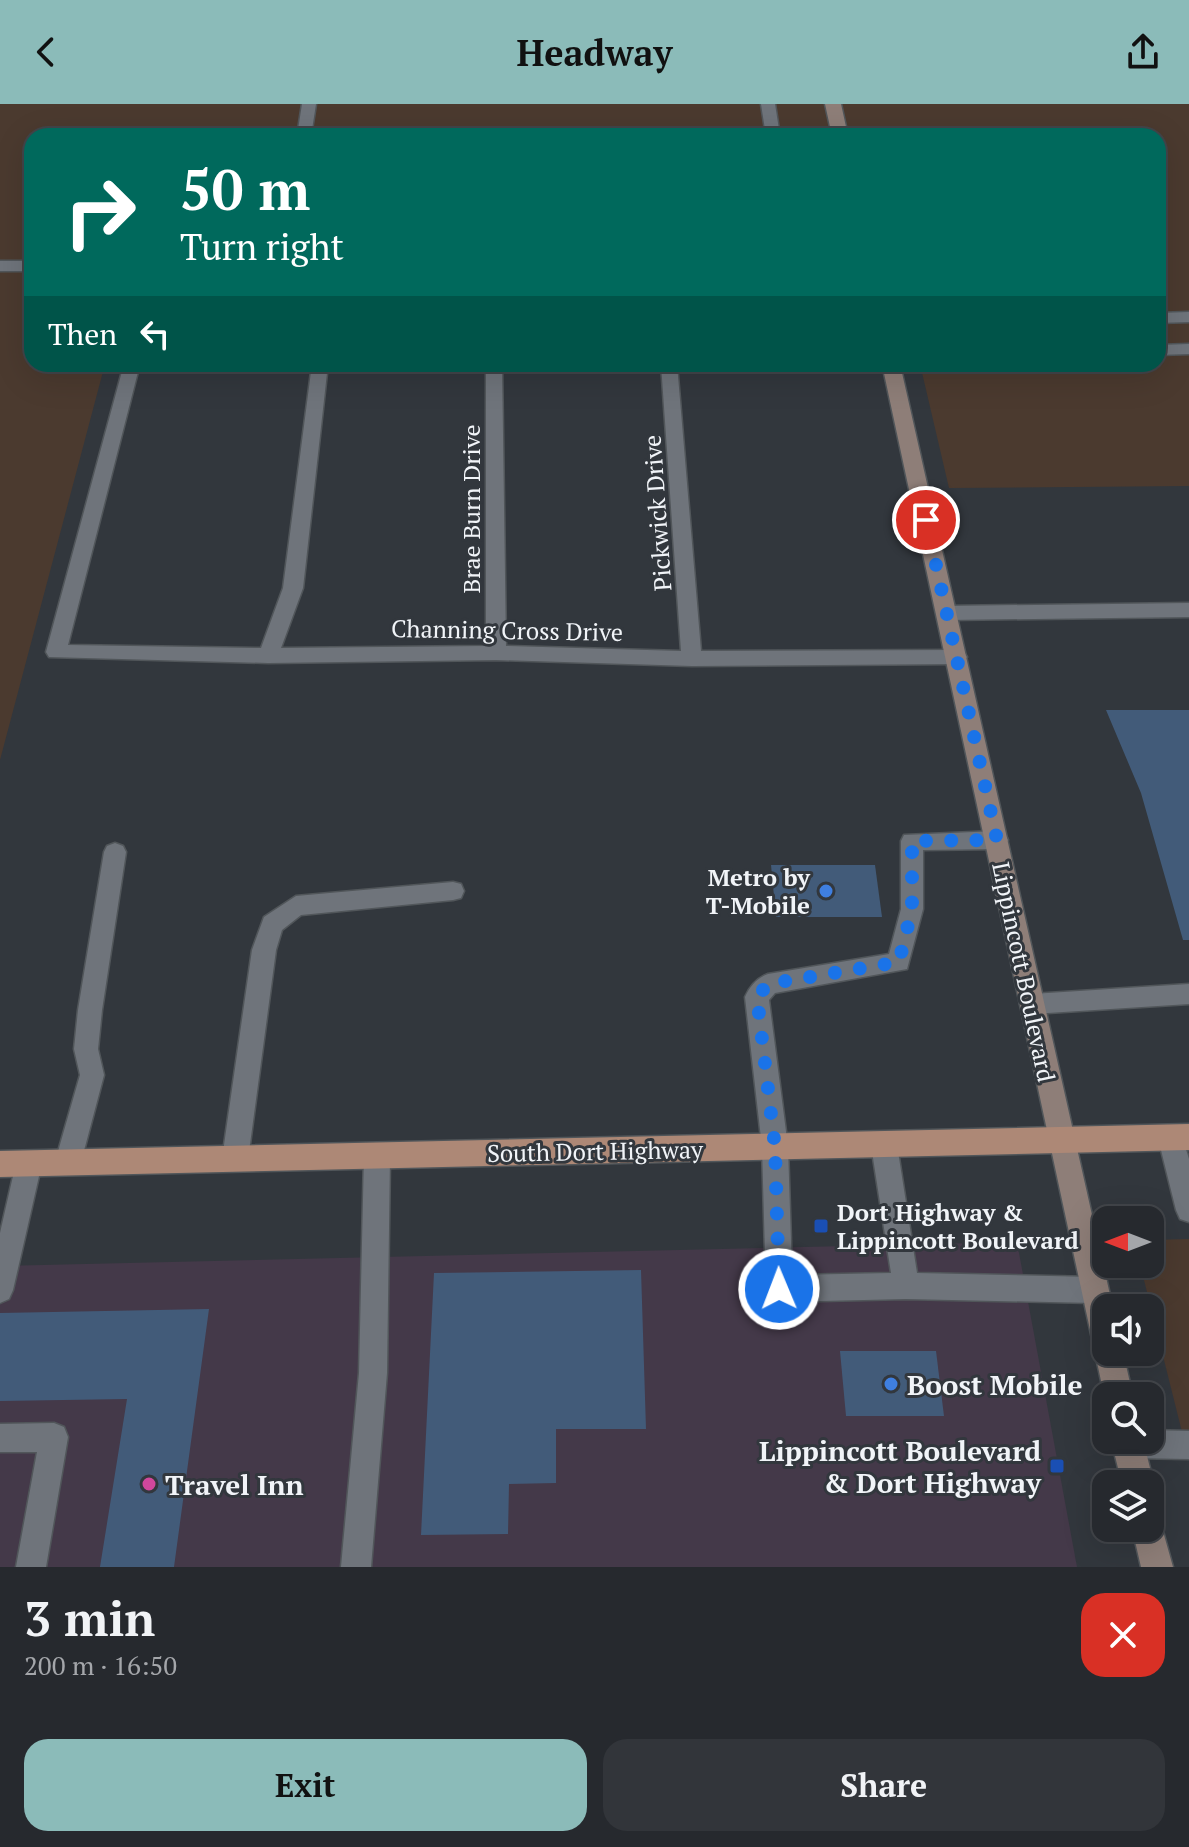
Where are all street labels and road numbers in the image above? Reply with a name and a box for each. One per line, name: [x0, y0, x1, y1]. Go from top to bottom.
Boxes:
street label: Brae Burn Drive: [455, 424, 487, 594]
street label: Pickwick Drive: [636, 434, 678, 592]
street label: Channing Cross Drive: [391, 612, 623, 648]
street label: Lippincott Boulevard: [985, 859, 1063, 1085]
street label: South Dort Highway: [487, 1133, 704, 1169]

